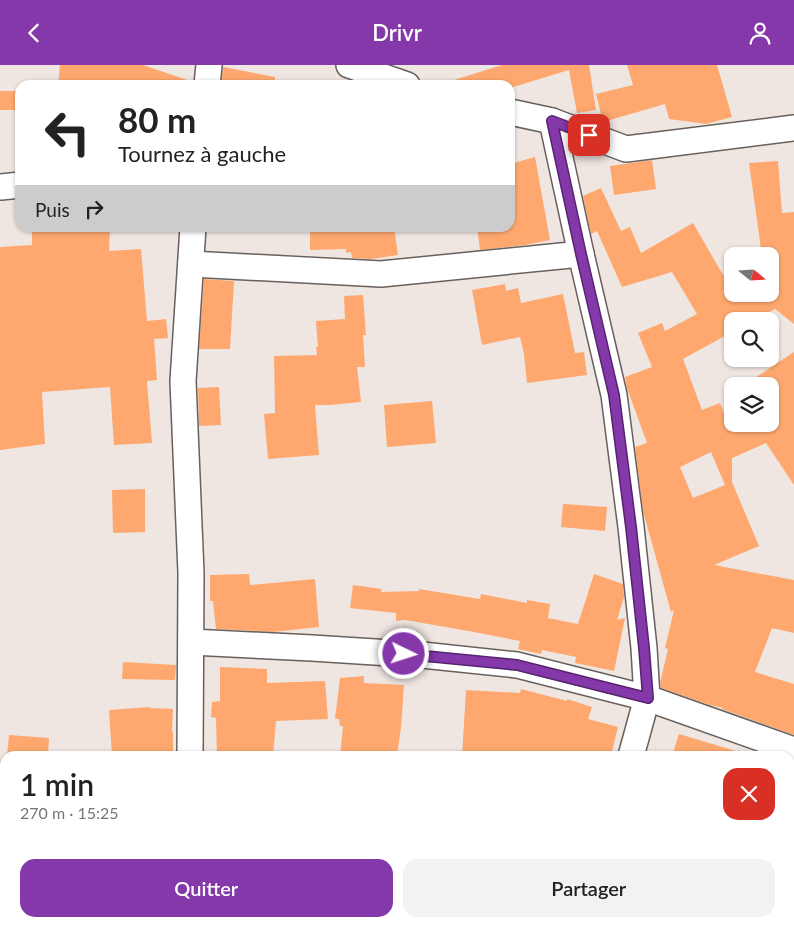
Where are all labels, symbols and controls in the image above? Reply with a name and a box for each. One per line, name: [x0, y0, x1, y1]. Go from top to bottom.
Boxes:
icon: back: [20, 19, 48, 47]
text: Drivr: [372, 19, 422, 46]
icon: person: [746, 19, 774, 47]
text: 80 m: [118, 98, 196, 140]
icon: left: [35, 100, 100, 165]
pin: [568, 114, 610, 156]
icon: arrive: [575, 121, 603, 149]
text: Tournez à gauche: [118, 140, 286, 167]
icon: right: [80, 195, 108, 223]
text: Puis: [35, 198, 70, 221]
north arrow: [724, 247, 779, 303]
map controls: [724, 247, 779, 432]
button: search: [724, 312, 779, 367]
button: layers: [724, 377, 779, 432]
position arrow: [377, 627, 429, 679]
text: 1 min: [20, 766, 94, 802]
button: close: [723, 768, 775, 820]
text: 270 m · 15:25: [20, 803, 119, 822]
button: Quitter: [20, 859, 393, 917]
button: Partager: [403, 859, 775, 917]

